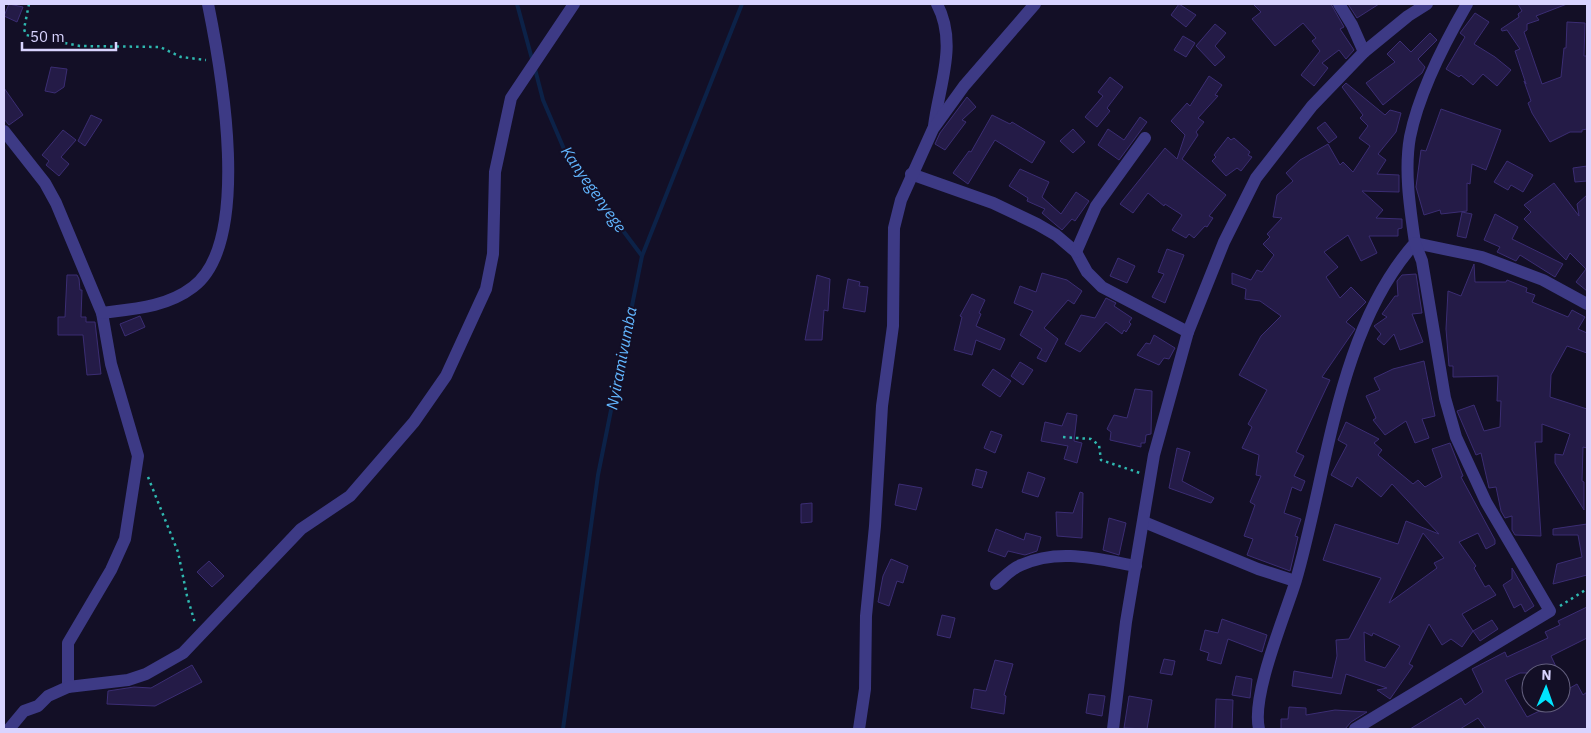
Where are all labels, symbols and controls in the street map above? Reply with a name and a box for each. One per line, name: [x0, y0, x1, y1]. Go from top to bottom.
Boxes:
scale bar: [22, 20, 116, 52]
text: 50 m: [30, 27, 65, 46]
water label: Kanyegenyege: [557, 142, 631, 236]
water label: Nyiramivumba: [601, 305, 641, 411]
north arrow: [1521, 663, 1571, 713]
text: N: [1541, 666, 1552, 684]

